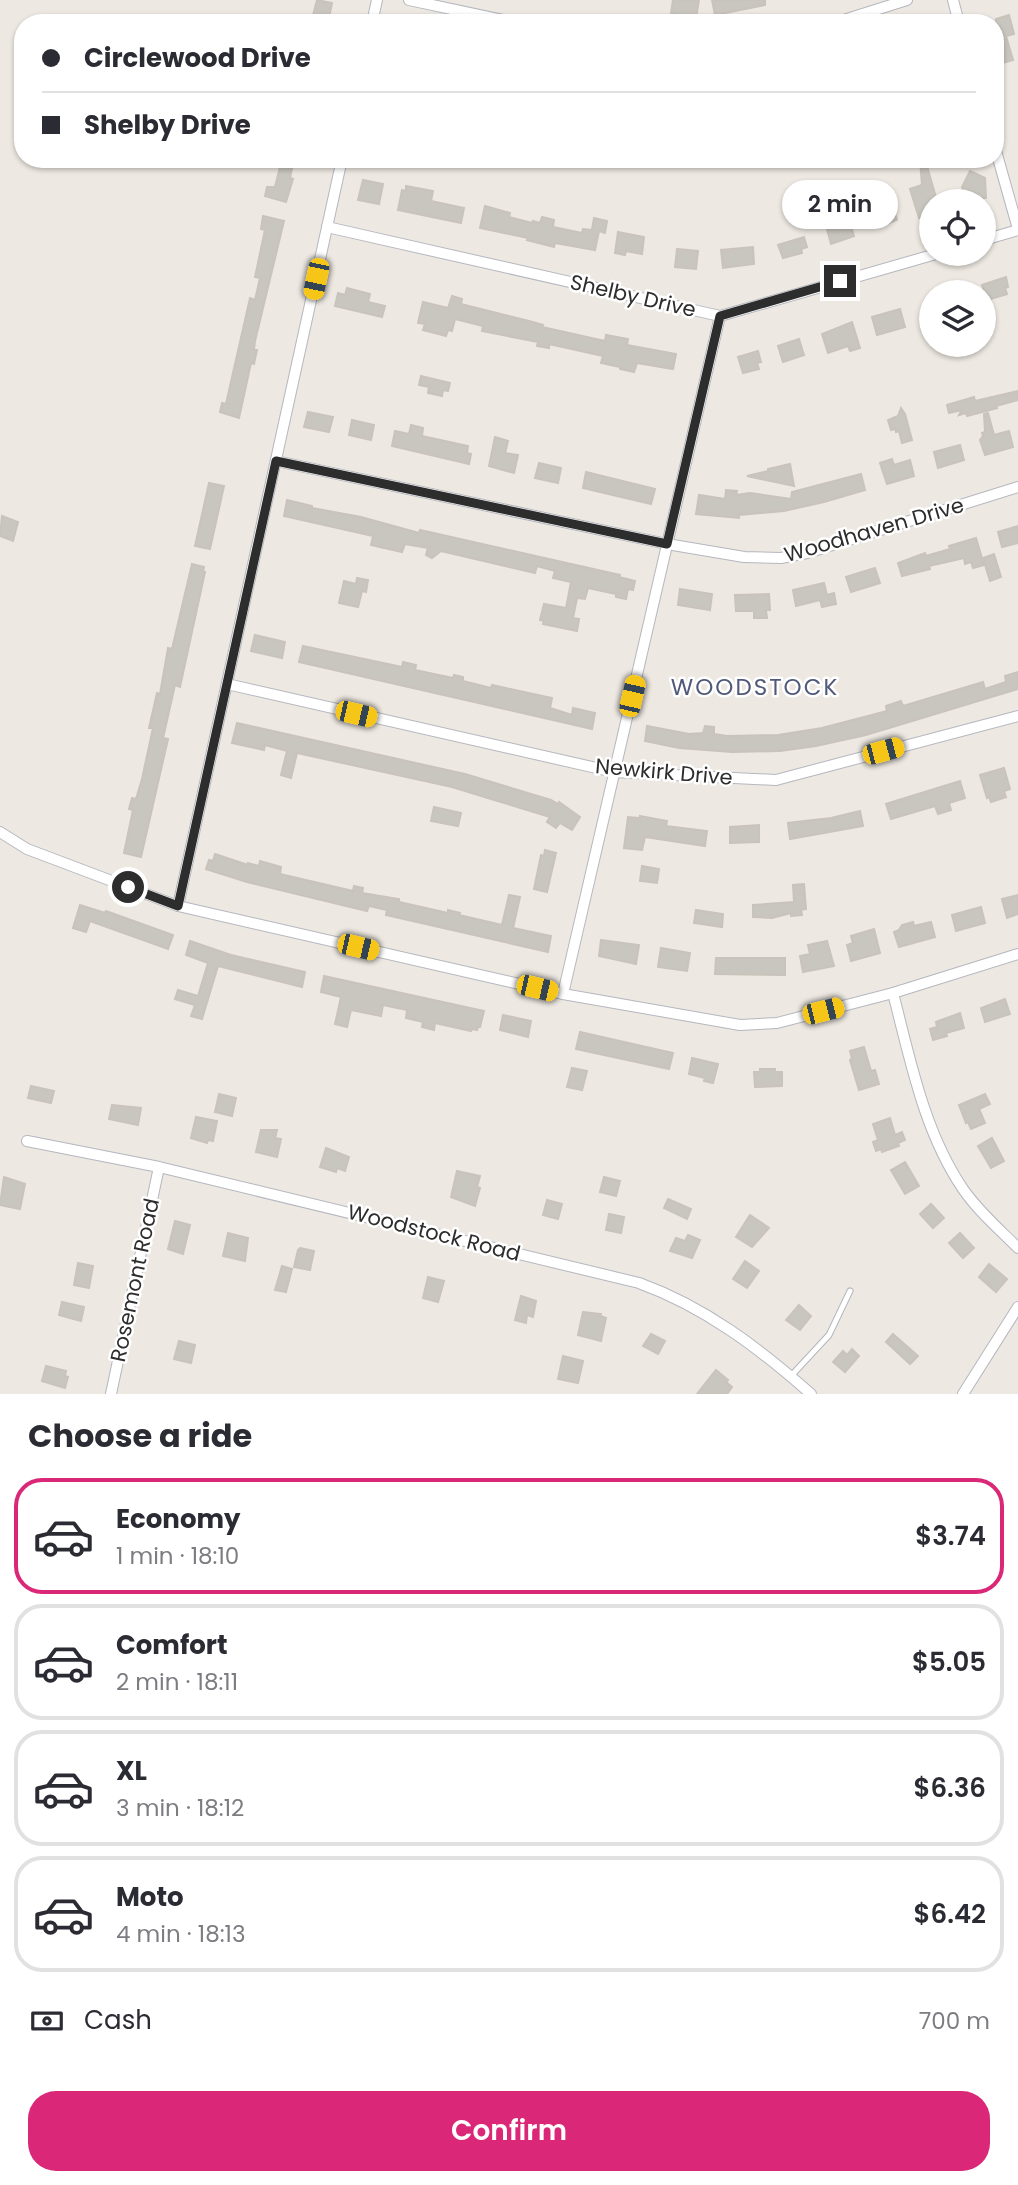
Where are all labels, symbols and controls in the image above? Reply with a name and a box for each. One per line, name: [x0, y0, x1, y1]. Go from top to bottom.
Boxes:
text: Circlewood Drive: [84, 40, 311, 76]
text: Shelby Drive: [84, 107, 251, 143]
callout: 2 min: [782, 180, 898, 229]
text: 2 min: [808, 188, 872, 220]
map controls: [919, 189, 996, 357]
button: locate: [919, 189, 996, 266]
car: [302, 256, 331, 302]
route end: [824, 265, 856, 297]
street label: Shelby Drive: [567, 267, 699, 324]
button: layers: [919, 280, 996, 357]
street label: Woodhaven Drive: [781, 490, 967, 569]
district label: WOODSTOCK: [671, 671, 839, 703]
car: [618, 673, 647, 719]
car: [334, 699, 379, 729]
car: [860, 735, 907, 767]
street label: Newkirk Drive: [594, 751, 734, 792]
route start: [112, 871, 144, 903]
car: [336, 932, 381, 962]
car: [515, 973, 560, 1003]
car: [801, 996, 846, 1026]
street label: Rosemont Road: [103, 1195, 166, 1364]
street label: Woodstock Road: [345, 1197, 524, 1268]
text: Choose a ride: [28, 1413, 252, 1458]
text: Economy: [116, 1501, 240, 1537]
icon: car: [32, 1505, 95, 1568]
text: $3.74: [915, 1518, 986, 1554]
text: 1 min · 18:10: [116, 1540, 239, 1572]
text: Comfort: [116, 1627, 228, 1663]
icon: car: [32, 1631, 95, 1694]
text: $5.05: [912, 1644, 986, 1680]
text: 2 min · 18:11: [116, 1666, 238, 1698]
text: XL: [116, 1753, 147, 1789]
icon: car: [32, 1757, 95, 1820]
text: $6.36: [913, 1770, 986, 1806]
text: 3 min · 18:12: [116, 1792, 244, 1824]
text: Moto: [116, 1879, 184, 1915]
icon: car: [32, 1883, 95, 1946]
text: $6.42: [913, 1896, 986, 1932]
text: 4 min · 18:13: [116, 1918, 246, 1950]
icon: cash: [28, 2002, 66, 2040]
text: Cash: [84, 2002, 152, 2038]
text: 700 m: [919, 2005, 990, 2037]
button: Confirm: [28, 2091, 990, 2171]

